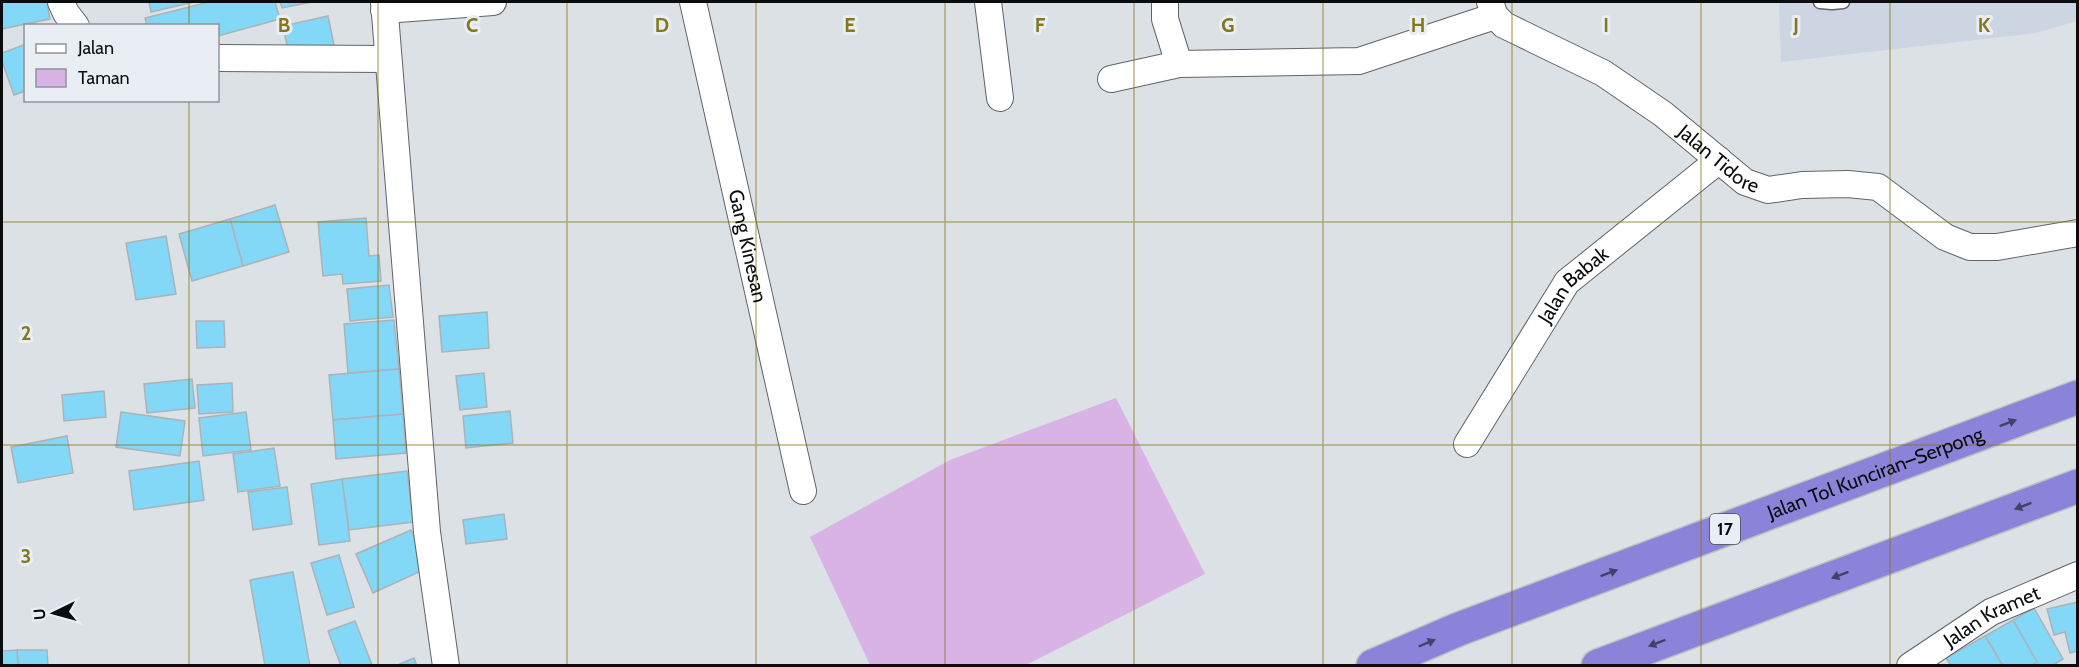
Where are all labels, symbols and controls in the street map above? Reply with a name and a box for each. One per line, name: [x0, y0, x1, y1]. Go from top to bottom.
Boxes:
text: B: [278, 13, 290, 37]
text: C: [466, 13, 478, 37]
text: D: [655, 13, 669, 37]
text: E: [844, 13, 856, 37]
text: F: [1035, 13, 1046, 37]
text: G: [1221, 13, 1235, 37]
text: H: [1411, 13, 1425, 37]
text: I: [1603, 13, 1609, 37]
text: J: [1792, 13, 1799, 37]
text: K: [1978, 13, 1991, 37]
legend: [24, 24, 219, 102]
text: Jalan: [77, 37, 114, 59]
text: Taman: [78, 67, 130, 89]
street label: Jalan Tidore: [1672, 119, 1762, 198]
street label: Gang Kinesan: [724, 187, 772, 305]
street label: Jalan Babak: [1532, 242, 1613, 329]
text: 2: [21, 321, 31, 345]
one-way arrow: [1999, 418, 2017, 427]
street label: Jalan Tol Kunciran–Serpong: [1763, 421, 1987, 525]
one-way arrow: [2014, 502, 2032, 512]
road number: 17: [1710, 514, 1740, 544]
text: 3: [21, 544, 31, 568]
one-way arrow: [1600, 568, 1618, 577]
one-way arrow: [1831, 570, 1849, 580]
street label: Jalan Kramet: [1938, 581, 2044, 653]
north arrow: [24, 583, 84, 643]
text: U: [30, 608, 50, 621]
one-way arrow: [1418, 638, 1436, 647]
one-way arrow: [1648, 638, 1666, 648]

